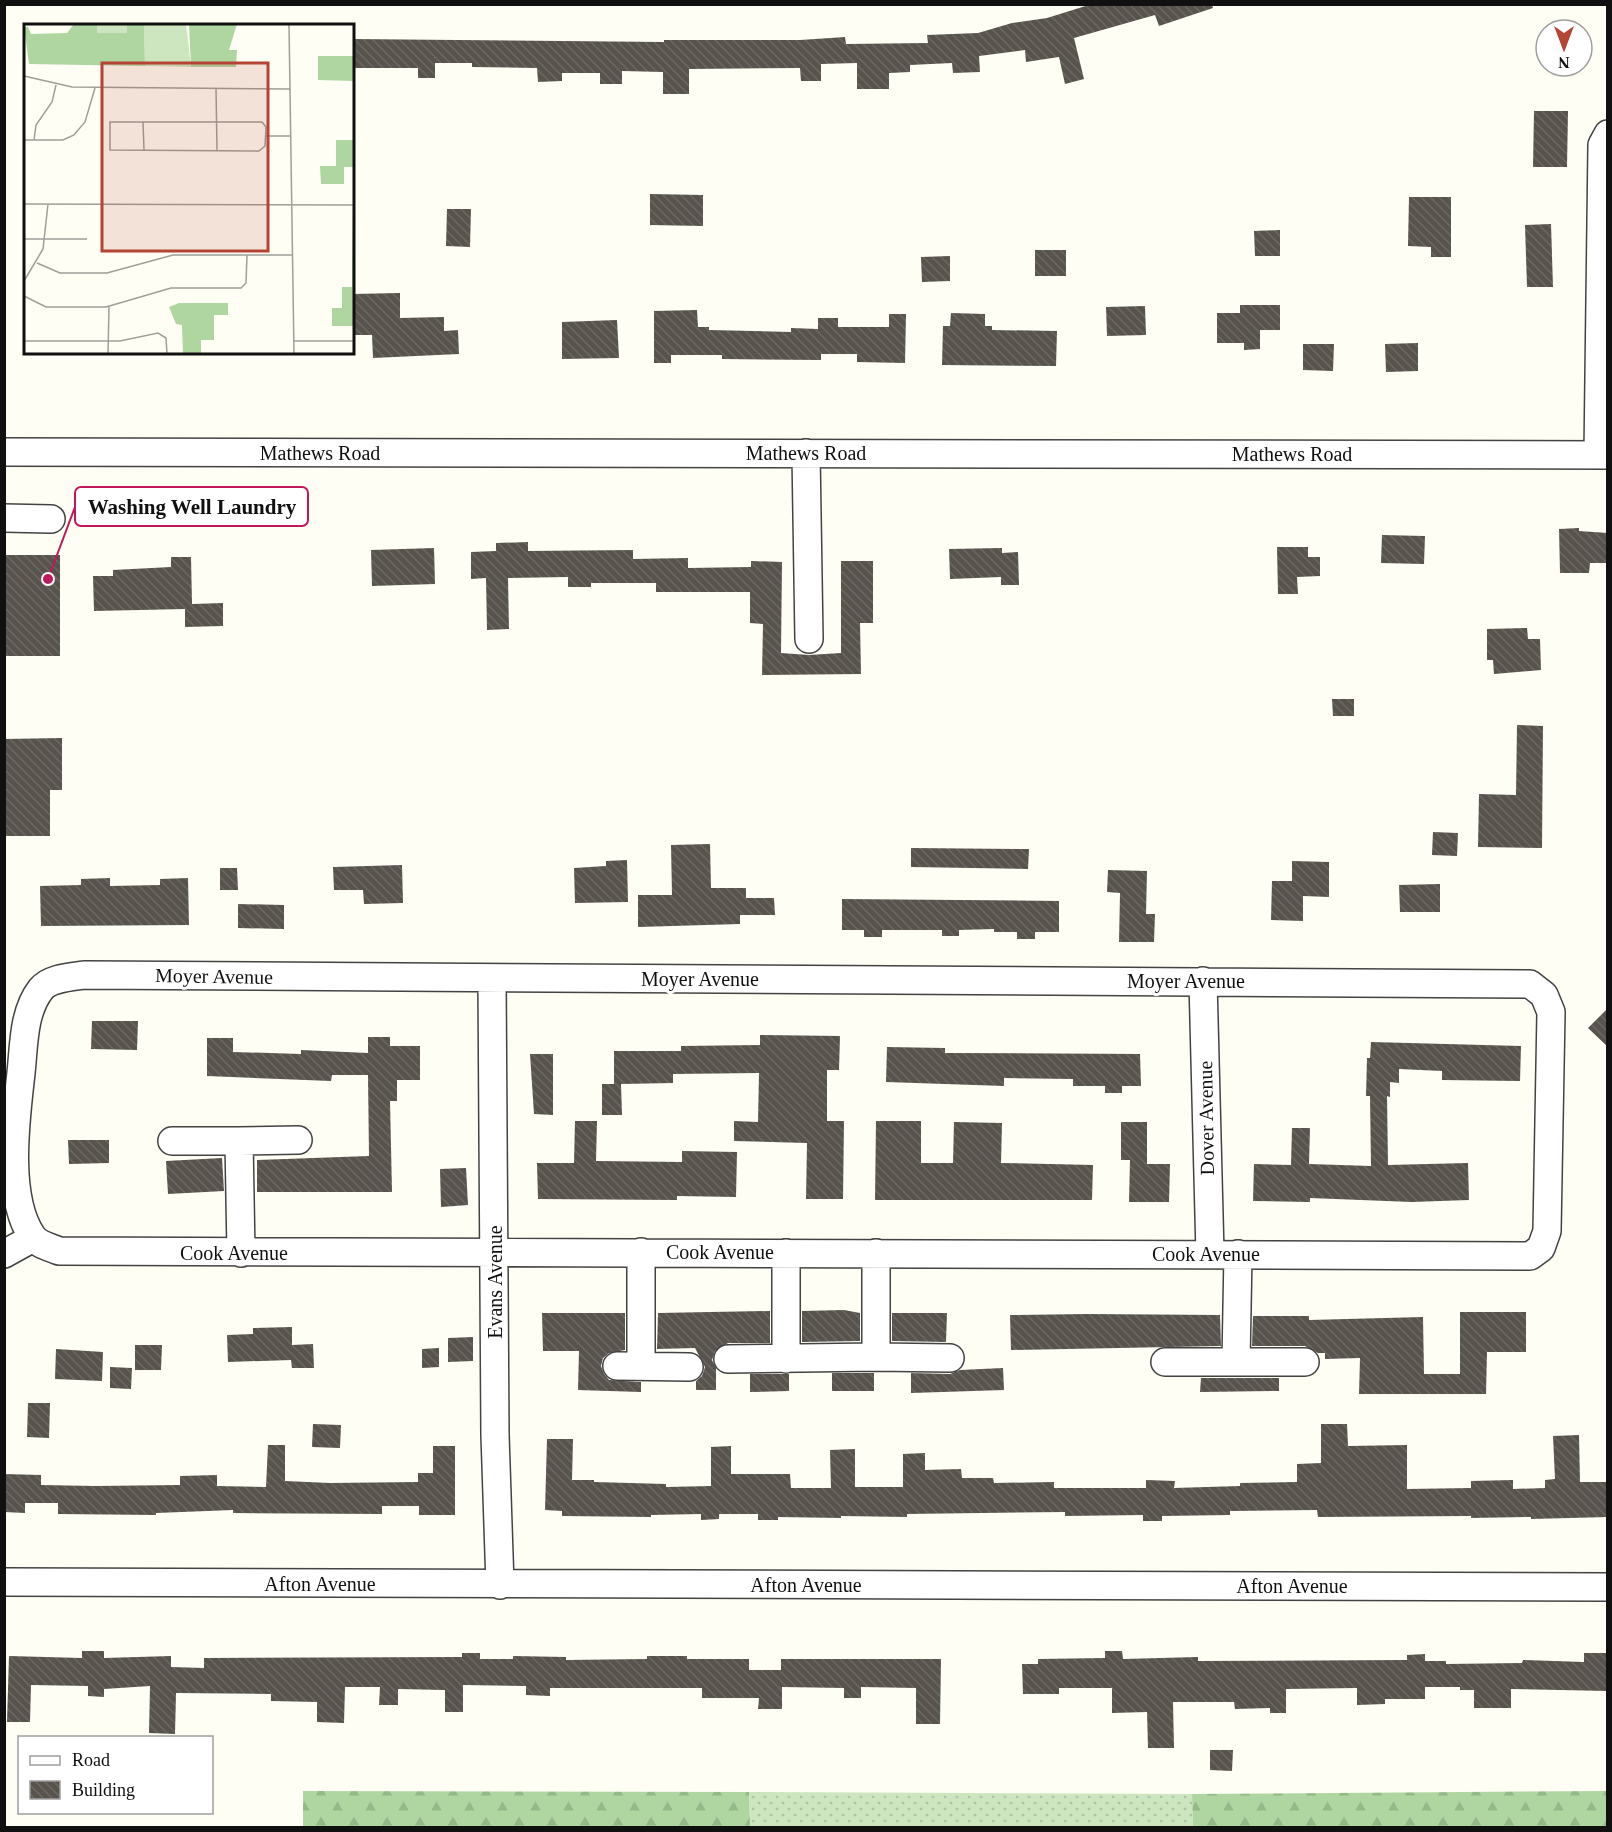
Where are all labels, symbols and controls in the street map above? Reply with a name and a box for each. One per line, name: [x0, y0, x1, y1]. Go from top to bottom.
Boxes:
north arrow: [1534, 18, 1594, 78]
inset map: [24, 24, 354, 354]
text: N: [1558, 54, 1570, 71]
street label: Mathews Road: [260, 442, 380, 464]
street label: Mathews Road: [746, 442, 866, 464]
street label: Mathews Road: [1232, 443, 1352, 465]
callout: Washing Well Laundry: [75, 487, 308, 526]
text: Washing Well Laundry: [88, 495, 297, 519]
street label: Moyer Avenue: [155, 964, 273, 989]
street label: Moyer Avenue: [641, 968, 759, 991]
street label: Moyer Avenue: [1127, 970, 1245, 993]
street label: Dover Avenue: [1194, 1060, 1218, 1175]
street label: Evans Avenue: [484, 1225, 506, 1339]
street label: Cook Avenue: [666, 1241, 774, 1263]
street label: Cook Avenue: [180, 1242, 288, 1264]
street label: Cook Avenue: [1152, 1243, 1260, 1265]
street label: Afton Avenue: [264, 1573, 376, 1595]
street label: Afton Avenue: [750, 1574, 862, 1596]
street label: Afton Avenue: [1236, 1575, 1348, 1597]
legend: [18, 1736, 213, 1814]
text: Road: [72, 1750, 110, 1770]
text: Building: [72, 1780, 135, 1800]

